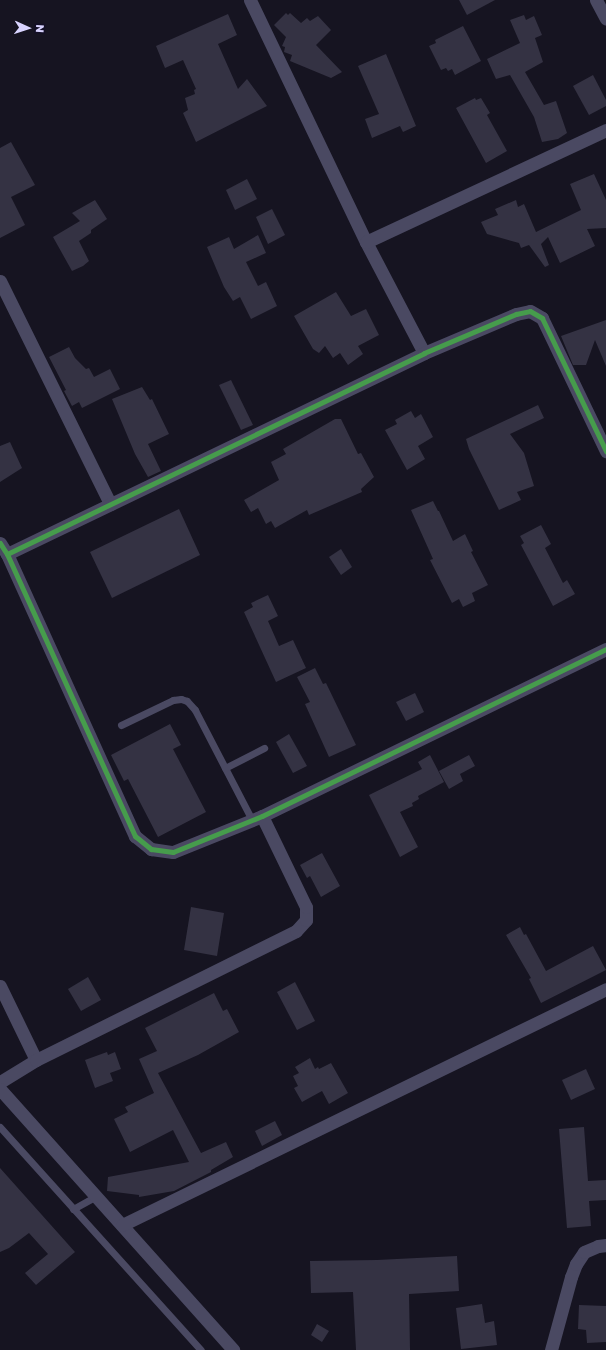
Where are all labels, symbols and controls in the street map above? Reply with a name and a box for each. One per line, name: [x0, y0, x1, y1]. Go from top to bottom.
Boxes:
north arrow: [8, 8, 48, 48]
text: N: [34, 24, 47, 33]

